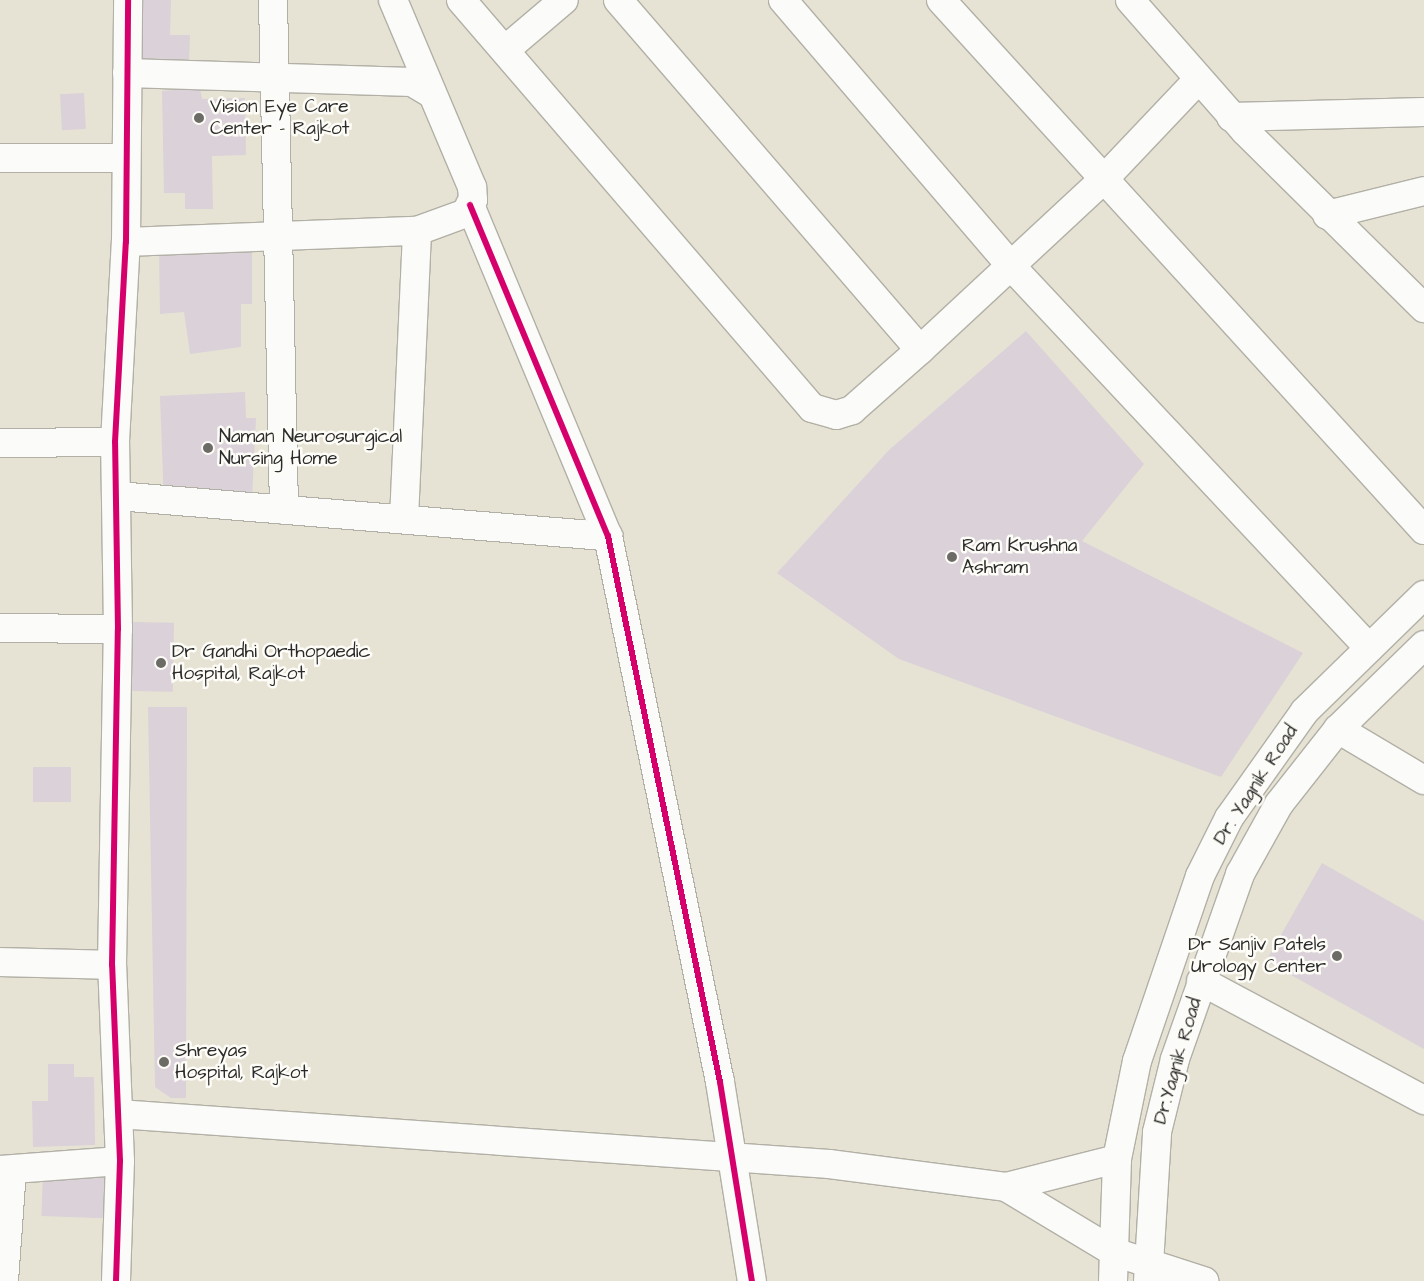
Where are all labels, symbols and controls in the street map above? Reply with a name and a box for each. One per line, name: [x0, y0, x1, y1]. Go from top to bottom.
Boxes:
place label: Vision Eye Care Center - Rajkot: [210, 96, 349, 140]
marker: Vision Eye Care Center - Rajkot: [192, 111, 206, 125]
place label: Naman Neurosurgical Nursing Home: [219, 426, 402, 470]
marker: Naman Neurosurgical Nursing Home: [201, 441, 215, 455]
place label: Ram Krushna Ashram: [962, 535, 1077, 579]
marker: Ram Krushna Ashram: [946, 551, 958, 563]
place label: Dr Gandhi Orthopaedic Hospital, Rajkot: [172, 641, 371, 685]
marker: Dr Gandhi Orthopaedic Hospital, Rajkot: [154, 656, 168, 670]
street label: Dr. Yagnik Road: [1209, 721, 1303, 849]
place label: Dr Sanjiv Patels Urology Center: [1188, 934, 1326, 978]
marker: Dr Sanjiv Patels Urology Center: [1330, 949, 1344, 963]
street label: Dr.Yagnik Road: [1149, 995, 1207, 1127]
place label: Shreyas Hospital, Rajkot: [175, 1040, 308, 1084]
marker: Shreyas Hospital, Rajkot: [157, 1055, 171, 1069]

